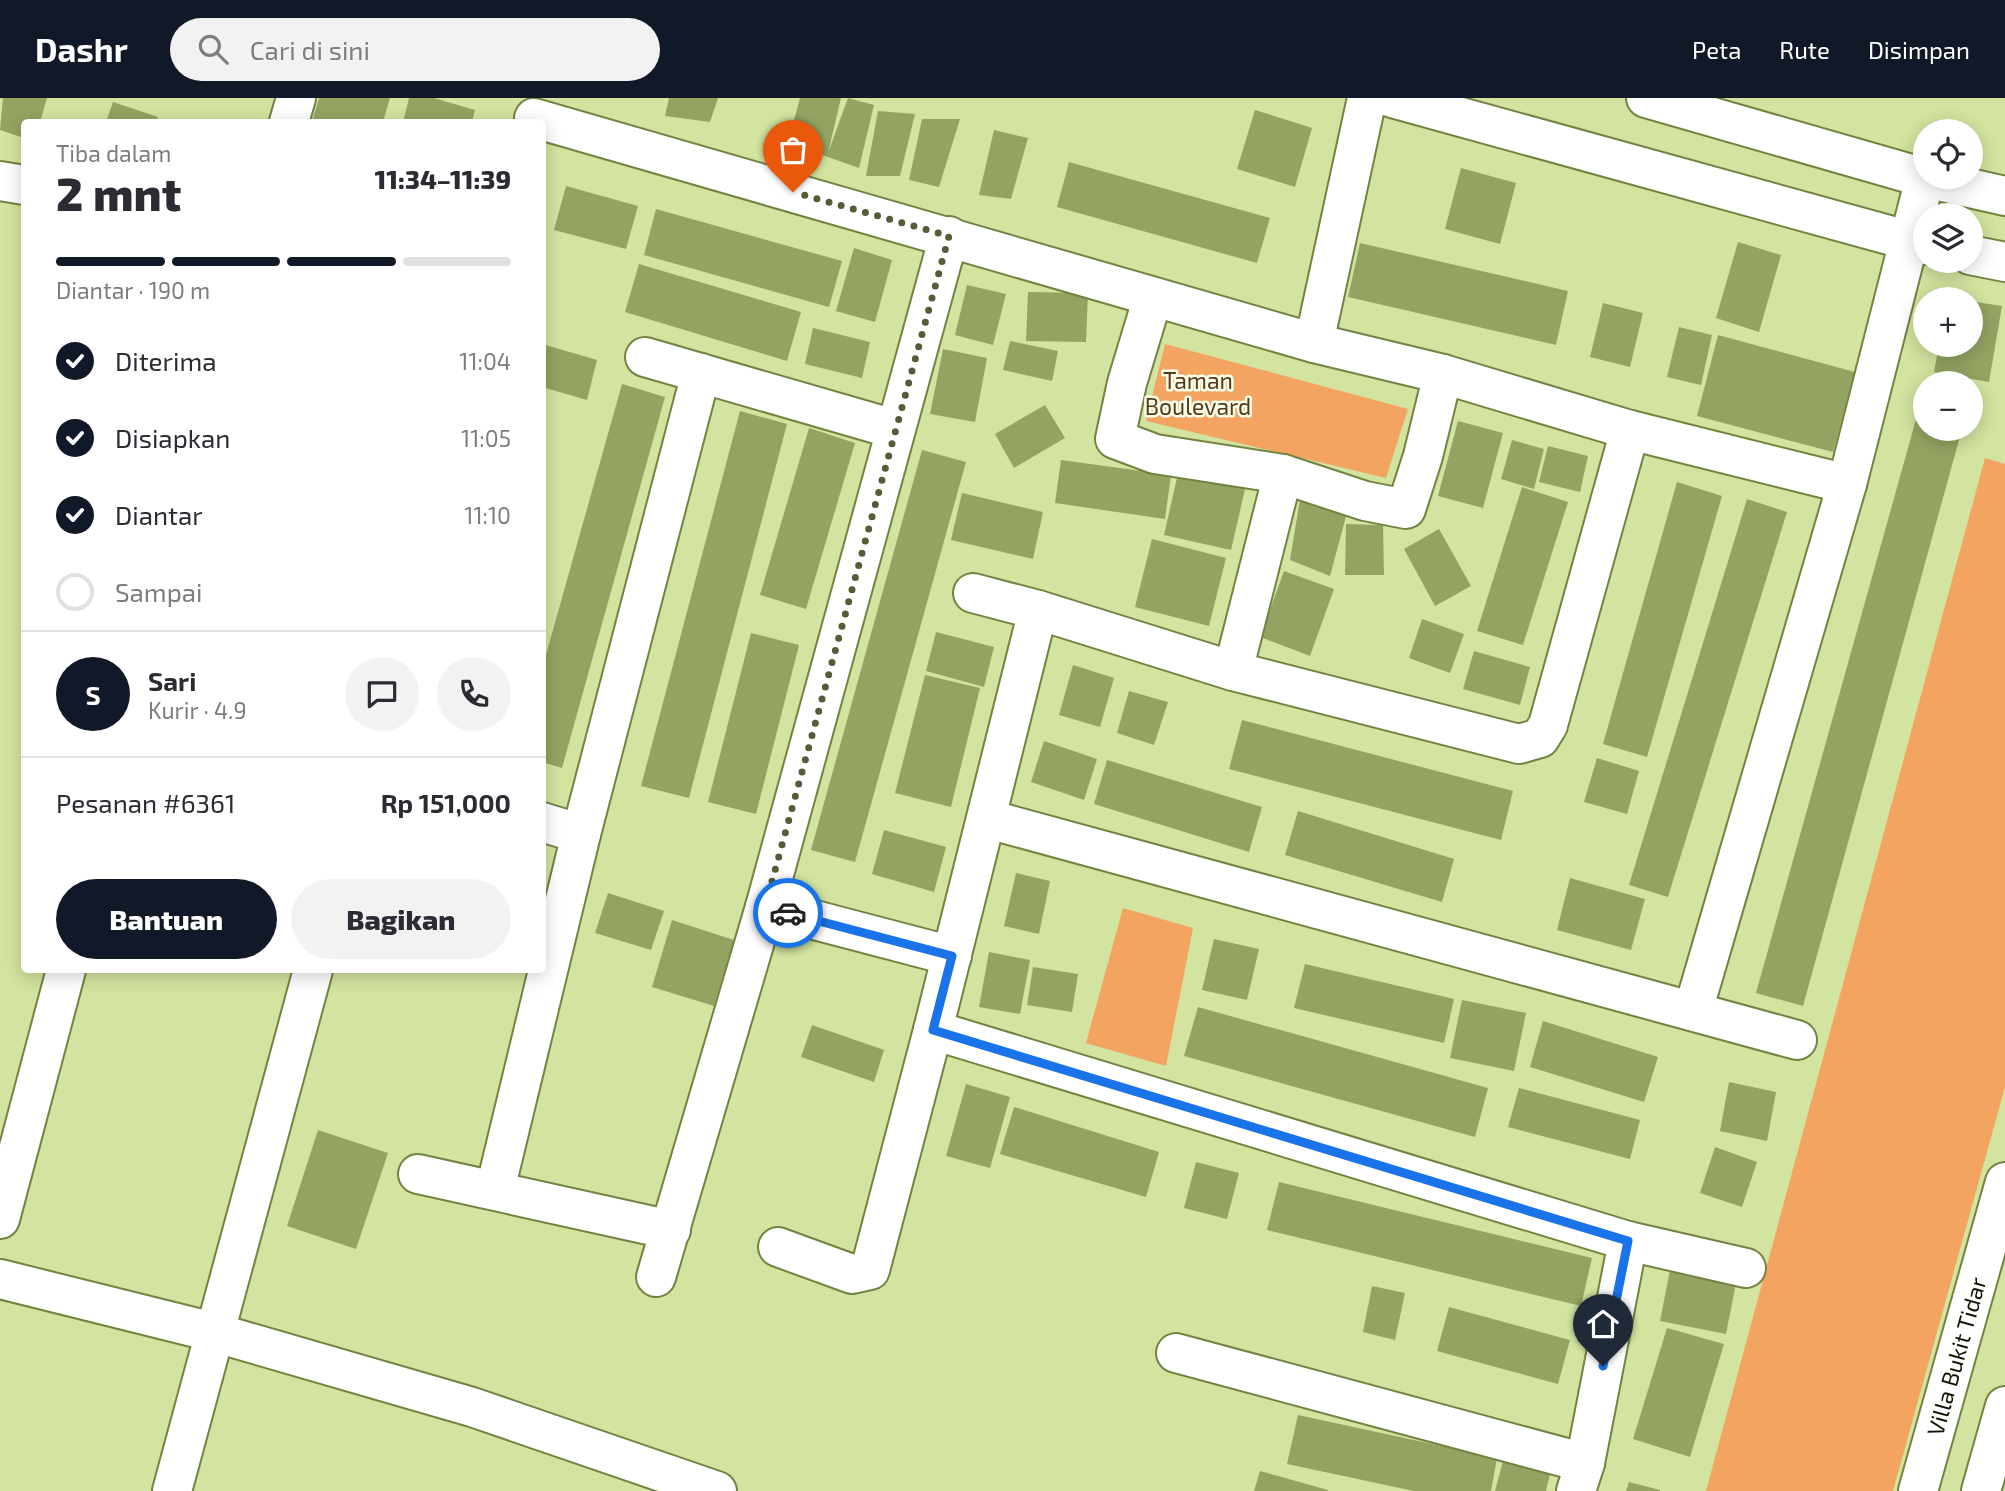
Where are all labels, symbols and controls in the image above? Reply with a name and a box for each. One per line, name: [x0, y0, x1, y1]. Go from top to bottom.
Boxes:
search box: [170, 18, 660, 81]
text: Dashr: [35, 29, 128, 69]
icon: search: [194, 30, 232, 68]
text: Cari di sini: [250, 34, 370, 65]
text: Peta: [1692, 35, 1741, 64]
text: Rute: [1779, 35, 1830, 64]
text: Disimpan: [1868, 35, 1970, 64]
map controls: [1913, 119, 1983, 441]
button: locate: [1913, 119, 1983, 189]
pin: [763, 120, 823, 192]
icon: bag: [774, 131, 812, 169]
text: Tiba dalam: [56, 139, 171, 167]
text: 11:34–11:39: [375, 163, 511, 194]
text: 2 mnt: [56, 165, 181, 220]
button: layers: [1913, 203, 1983, 273]
text: Diantar · 190 m: [56, 276, 210, 304]
button: +: [1913, 287, 1983, 357]
icon: check: [56, 342, 94, 380]
text: Diterima: [115, 345, 217, 376]
text: 11:04: [459, 347, 511, 375]
park label: Taman Boulevard: [1145, 366, 1251, 420]
button: −: [1913, 371, 1983, 441]
icon: check: [56, 419, 94, 457]
text: Disiapkan: [115, 422, 230, 453]
text: 11:05: [461, 424, 511, 452]
icon: check: [56, 496, 94, 534]
text: Diantar: [115, 499, 203, 530]
text: 11:10: [464, 501, 511, 529]
text: Sampai: [115, 576, 202, 607]
button: chat: [345, 657, 419, 731]
button: phone: [437, 657, 511, 731]
text: Sari: [148, 665, 196, 696]
text: S: [85, 679, 101, 710]
text: Kurir · 4.9: [148, 696, 247, 724]
text: Pesanan #6361: [56, 787, 235, 818]
text: Rp 151,000: [381, 787, 511, 818]
courier: [753, 878, 823, 948]
button: Bantuan: [56, 879, 277, 959]
button: Bagikan: [291, 879, 511, 959]
icon: car: [769, 894, 807, 932]
street label: Villa Bukit Tidar: [1920, 1274, 1992, 1439]
pin: [1573, 1294, 1633, 1366]
icon: home: [1584, 1305, 1622, 1343]

